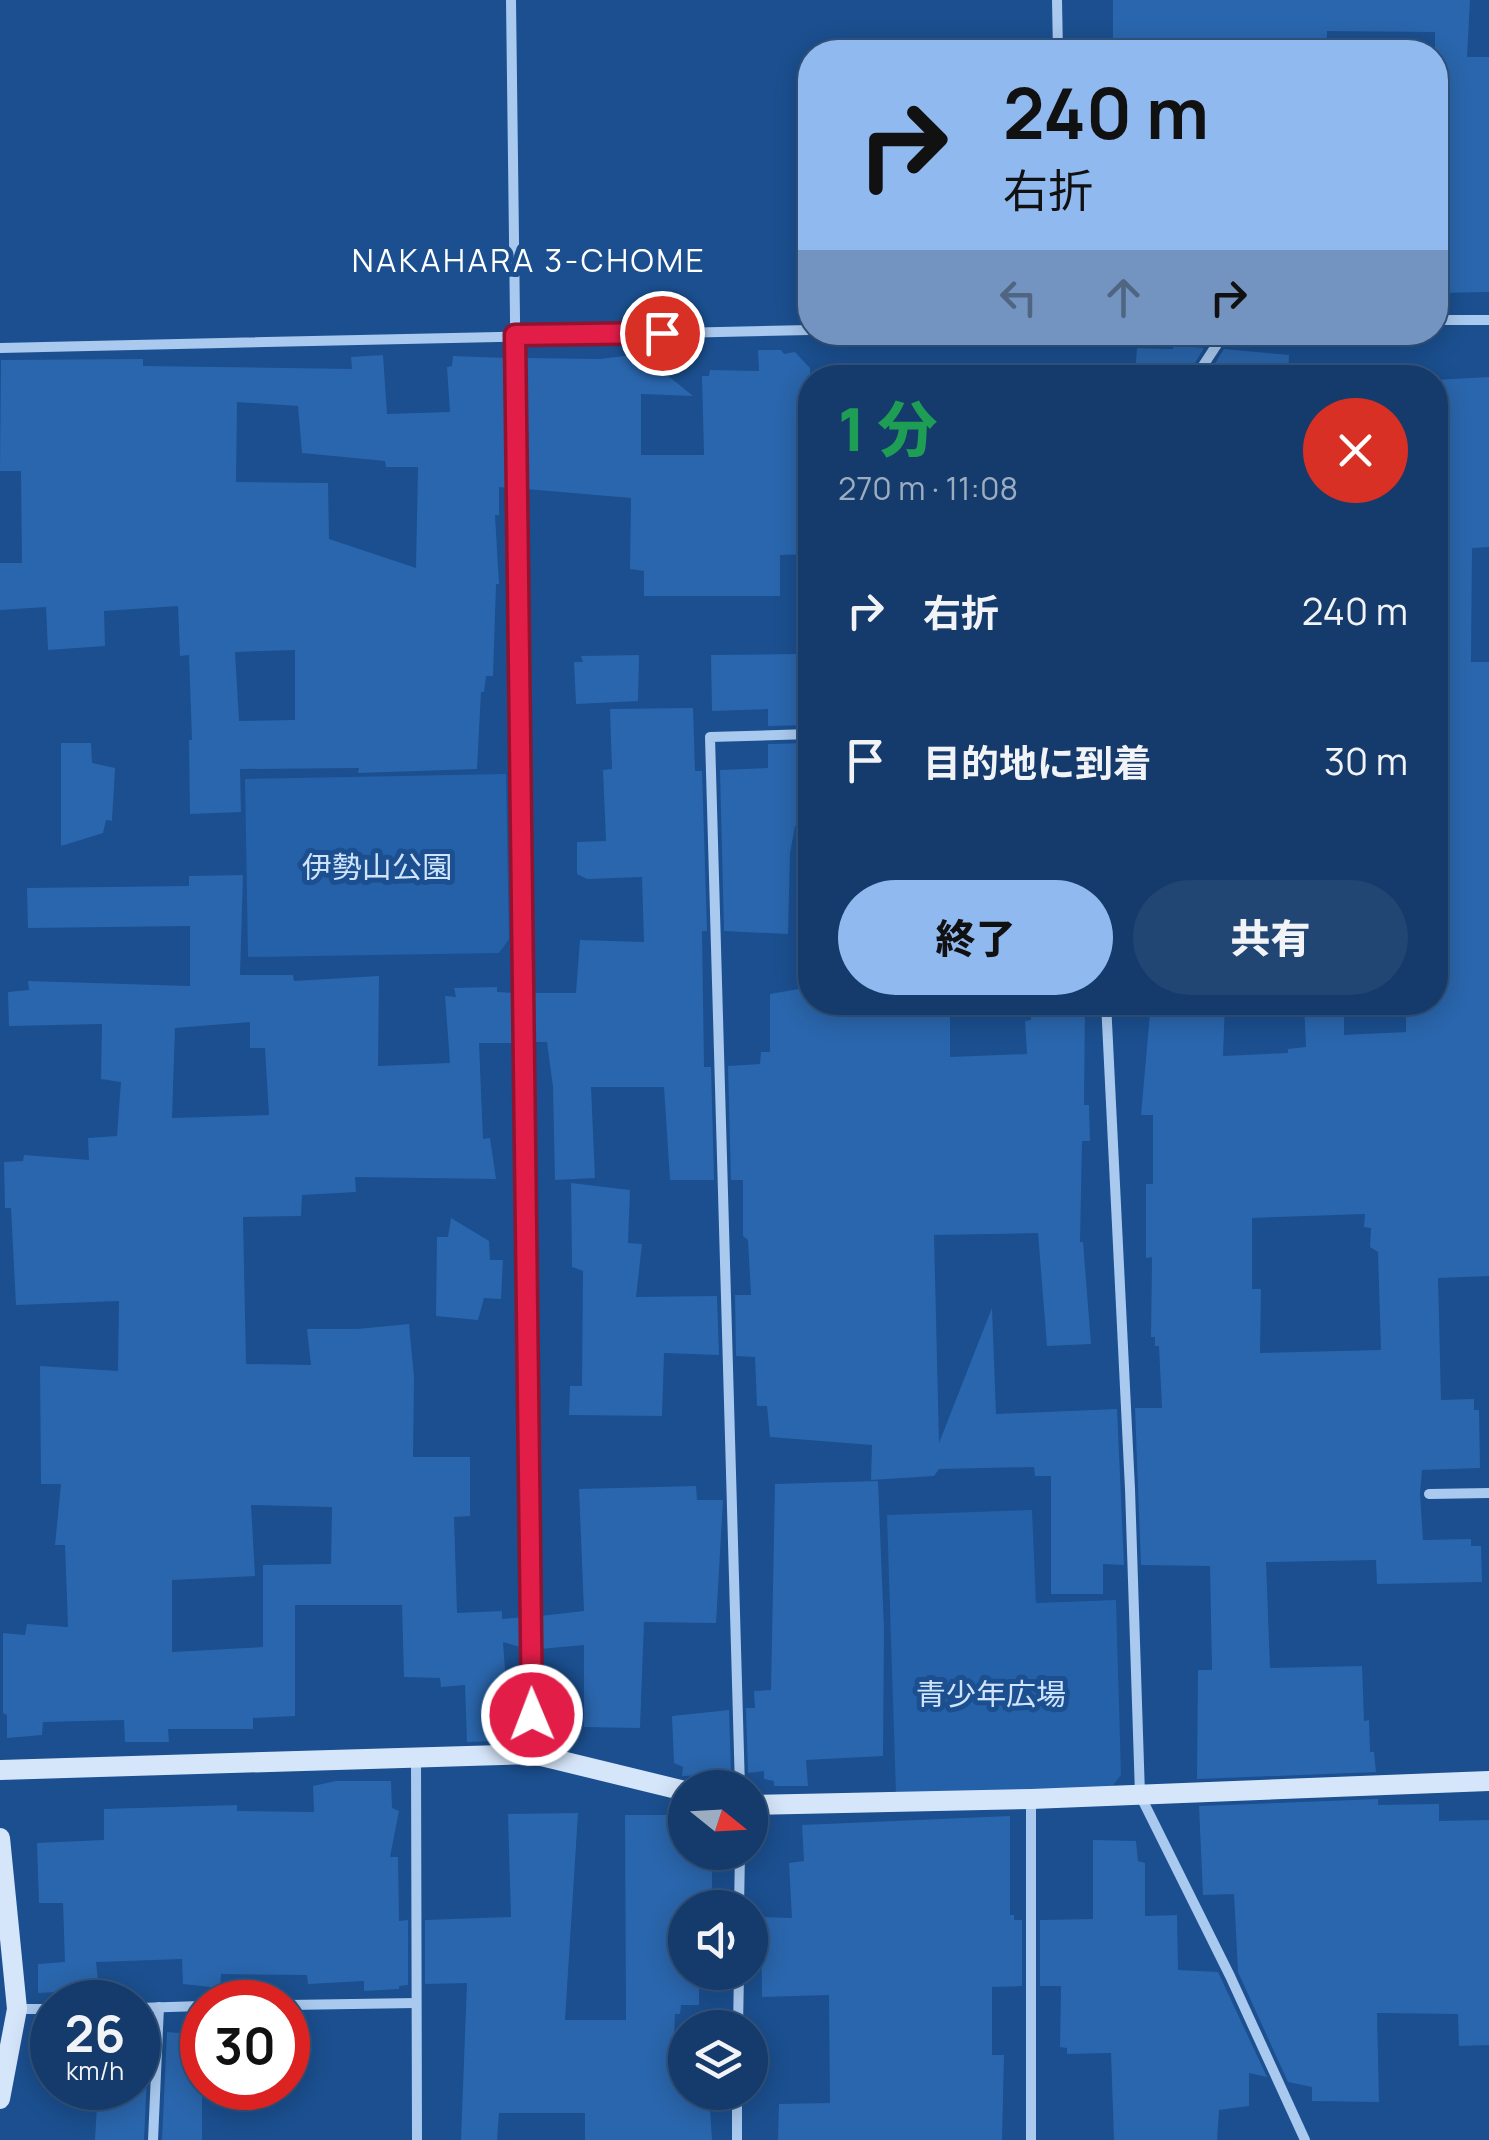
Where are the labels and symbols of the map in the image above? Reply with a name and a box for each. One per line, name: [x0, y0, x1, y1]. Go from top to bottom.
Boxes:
district label: NAKAHARA 3-CHOME: [352, 238, 706, 282]
pin: [620, 291, 705, 376]
park label: 伊勢山公園: [302, 846, 452, 887]
position arrow: [480, 1663, 584, 1767]
park label: 青少年広場: [916, 1673, 1066, 1714]
north arrow: [668, 1770, 768, 1870]
speed limit sign: 30: [180, 1980, 310, 2110]

